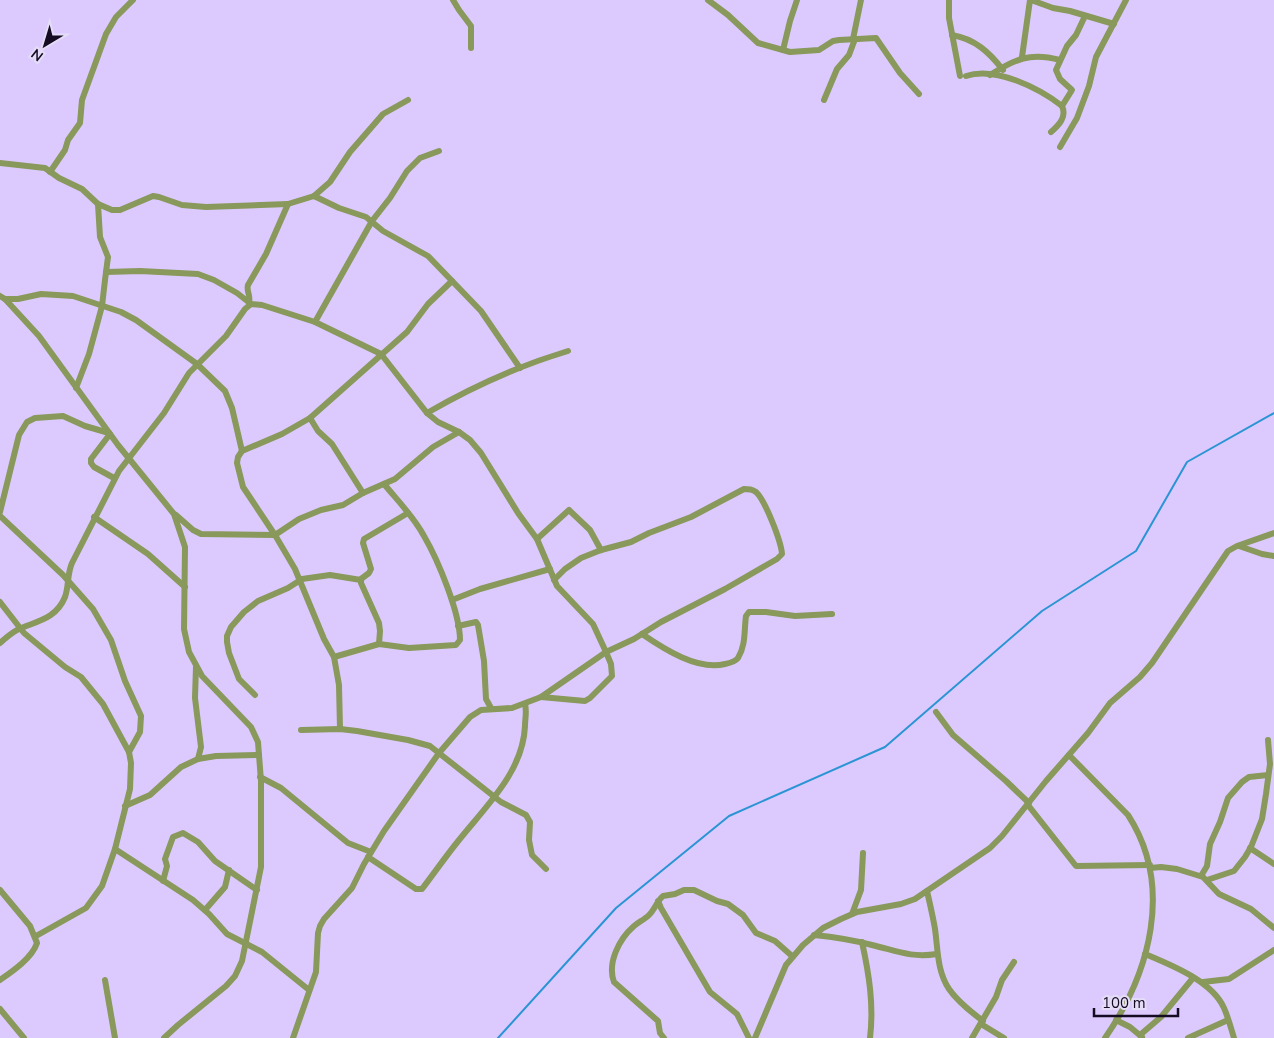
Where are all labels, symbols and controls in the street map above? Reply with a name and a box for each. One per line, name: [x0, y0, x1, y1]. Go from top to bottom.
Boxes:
north arrow: [20, 20, 70, 70]
text: N: [27, 44, 47, 66]
scale bar: [1094, 986, 1178, 1018]
text: 100 m: [1102, 993, 1146, 1013]

